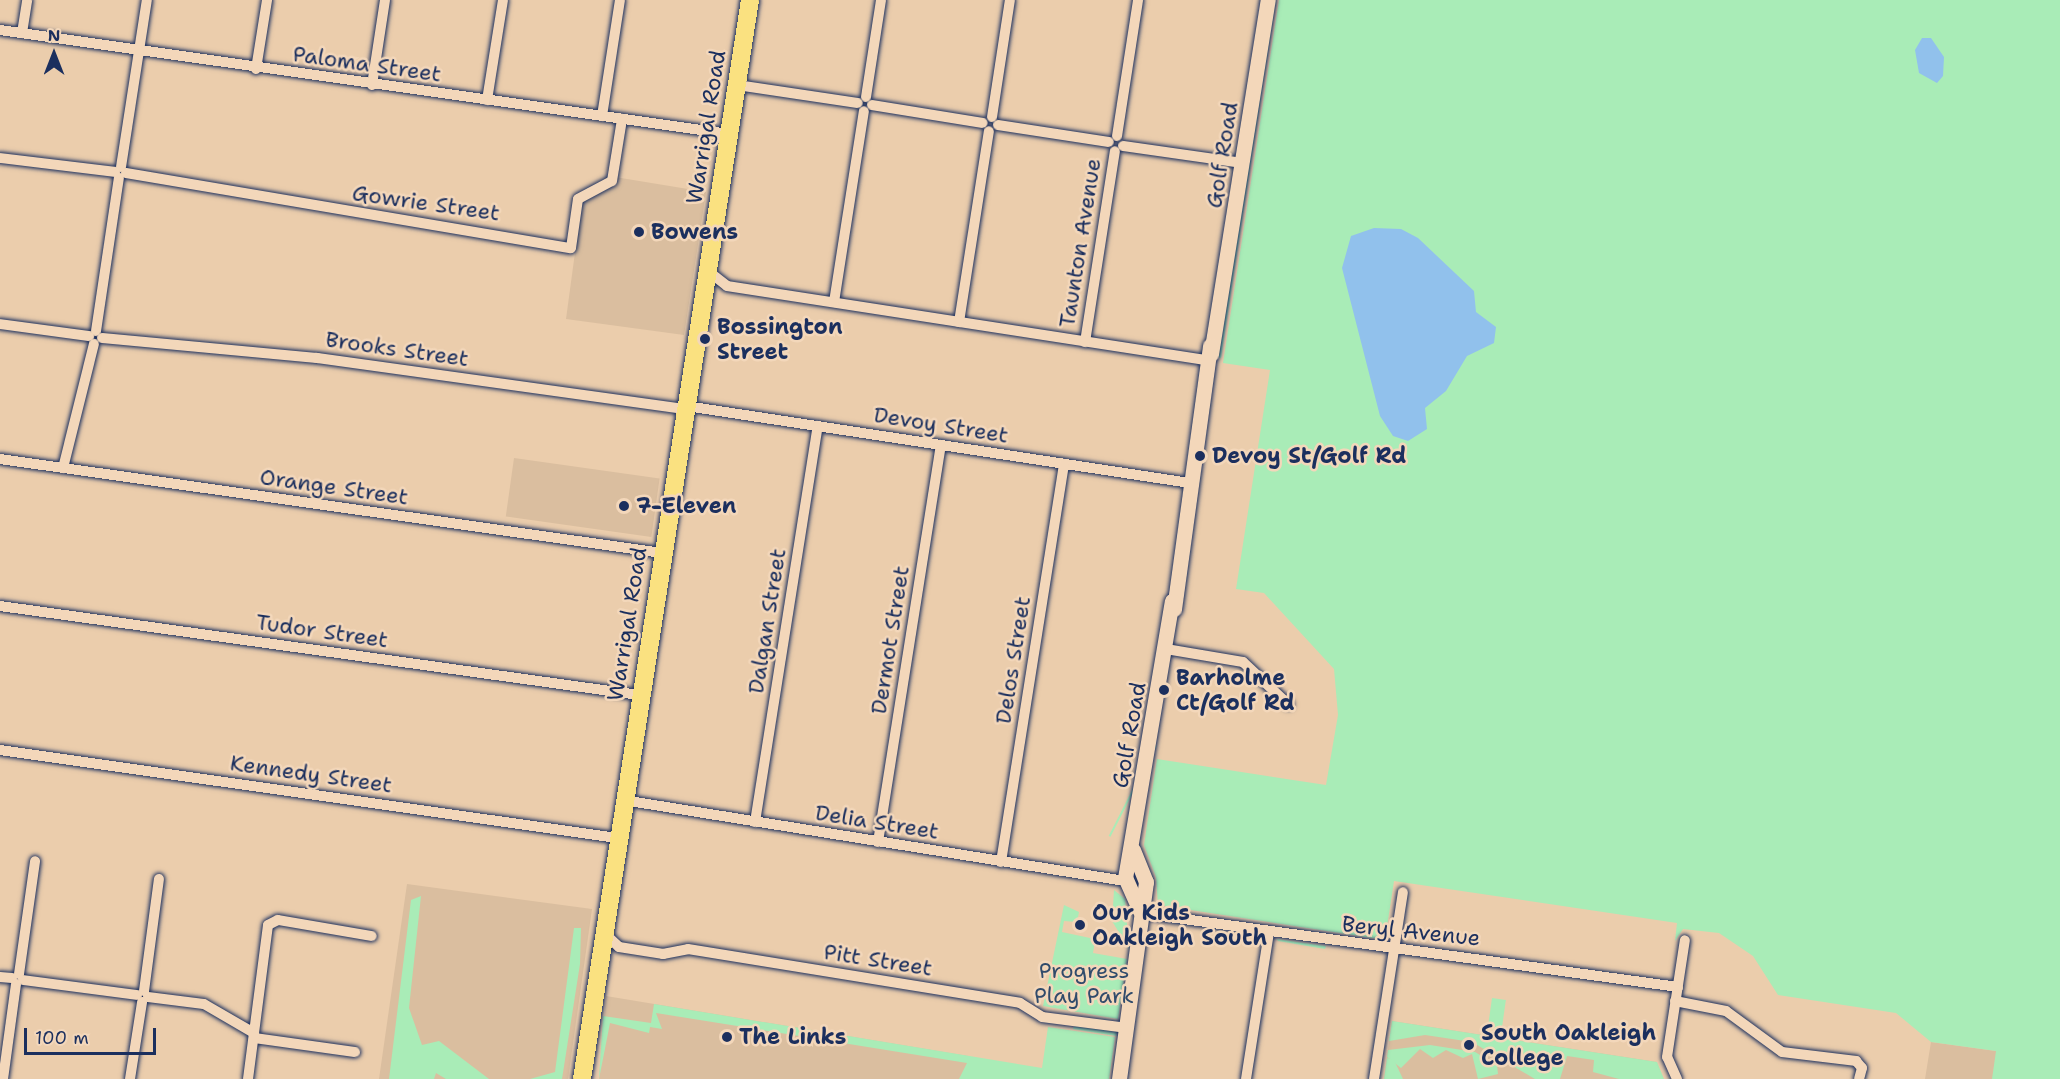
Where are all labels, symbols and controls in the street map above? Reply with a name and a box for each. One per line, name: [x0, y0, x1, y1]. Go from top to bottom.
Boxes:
north arrow: [24, 24, 84, 84]
text: N: [48, 25, 60, 46]
street label: Paloma Street: [291, 41, 443, 87]
street label: Warrigal Road: [681, 48, 731, 206]
street label: Golf Road: [1201, 100, 1243, 210]
street label: Taunton Avenue: [1054, 157, 1106, 329]
street label: Gowrie Street: [350, 180, 502, 226]
place label: Bowens: [651, 219, 738, 245]
marker: Bowens: [632, 225, 646, 239]
place label: Bossington Street: [717, 313, 843, 364]
street label: Brooks Street: [324, 326, 470, 372]
marker: Bossington Street: [698, 332, 712, 346]
street label: Devoy Street: [872, 401, 1010, 449]
place label: Devoy St/Golf Rd: [1212, 443, 1407, 469]
marker: Devoy St/Golf Rd: [1193, 449, 1207, 463]
street label: Orange Street: [258, 464, 410, 510]
place label: 7-Eleven: [636, 493, 736, 519]
marker: 7-Eleven: [617, 499, 631, 513]
street label: Warrigal Road: [602, 545, 652, 703]
street label: Dalgan Street: [742, 547, 792, 695]
street label: Dermot Street: [865, 564, 915, 716]
street label: Delos Street: [990, 594, 1036, 726]
street label: Tudor Street: [254, 609, 390, 653]
place label: Barholme Ct/Golf Rd: [1176, 664, 1295, 716]
street label: Golf Road: [1107, 680, 1151, 790]
marker: Barholme Ct/Golf Rd: [1157, 683, 1171, 697]
street label: Kennedy Street: [228, 750, 394, 798]
street label: Delia Street: [813, 799, 941, 845]
place label: Our Kids Oakleigh South: [1092, 899, 1267, 950]
street label: Beryl Avenue: [1341, 911, 1481, 951]
marker: Our Kids Oakleigh South: [1073, 918, 1087, 932]
street label: Pitt Street: [822, 938, 934, 982]
park label: Progress Play Park: [1034, 957, 1134, 1008]
scale bar: [27, 1016, 159, 1054]
place label: South Oakleigh College: [1481, 1019, 1656, 1070]
place label: The Links: [739, 1024, 846, 1050]
text: 100 m: [35, 1026, 89, 1050]
marker: The Links: [720, 1030, 734, 1044]
marker: South Oakleigh College: [1462, 1038, 1476, 1052]

